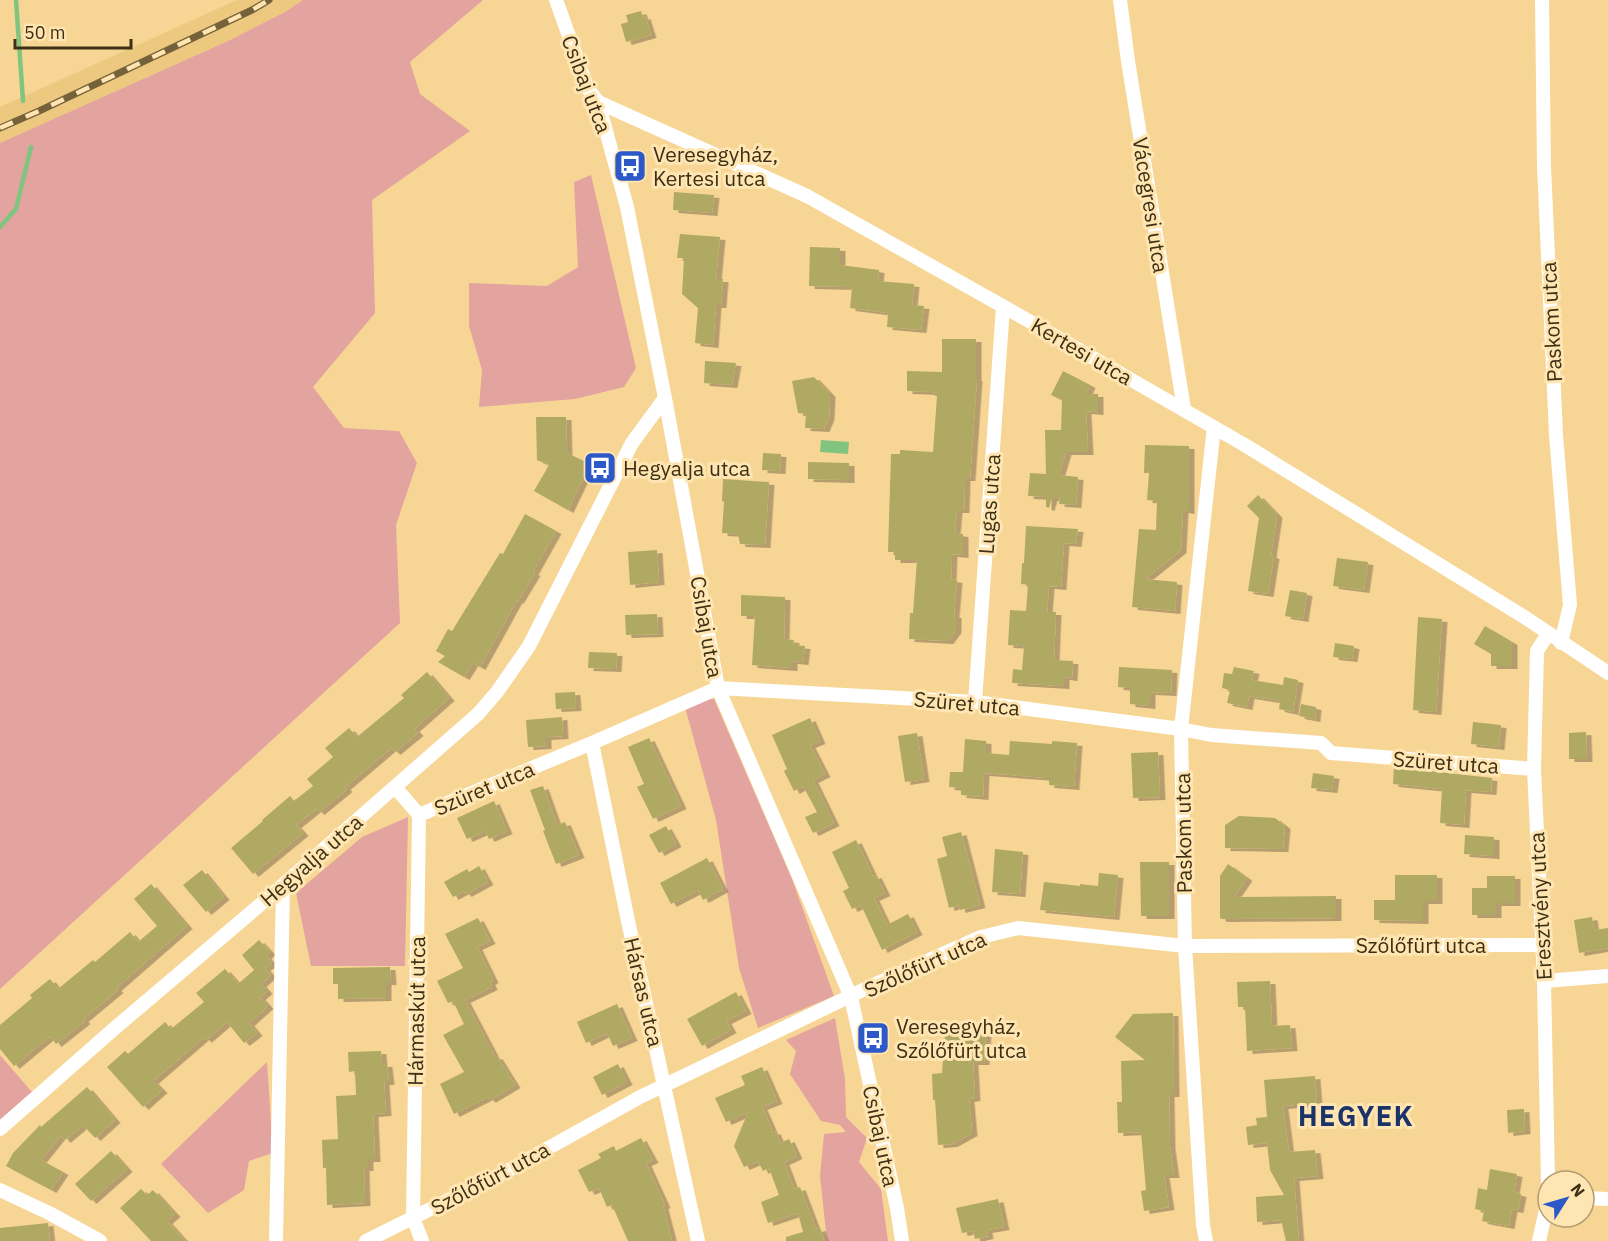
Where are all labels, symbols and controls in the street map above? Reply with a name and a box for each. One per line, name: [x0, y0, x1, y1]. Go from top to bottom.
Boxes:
scale bar: [15, 12, 130, 50]
text: 50 m: [24, 21, 66, 44]
street label: Csibaj utca: [555, 31, 619, 137]
street label: Vácegresi utca: [1126, 135, 1176, 275]
place label: Veresegyház, Kertesi utca: [653, 140, 778, 192]
bus stop icon: Veresegyház, Kertesi utca: [612, 148, 648, 184]
street label: Paskom utca: [1534, 261, 1568, 383]
street label: Kertesi utca: [1026, 311, 1138, 391]
bus stop icon: Hegyalja utca: [582, 450, 618, 486]
street label: Lugas utca: [972, 453, 1006, 555]
place label: Hegyalja utca: [623, 454, 750, 482]
street label: Csibaj utca: [684, 574, 730, 680]
street label: Szüret utca: [913, 684, 1021, 722]
street label: Szüret utca: [1392, 744, 1500, 780]
street label: Szüret utca: [430, 754, 538, 822]
street label: Paskom utca: [1168, 772, 1198, 894]
street label: Hegyalja utca: [254, 808, 368, 912]
street label: Eresztvény utca: [1522, 831, 1558, 981]
street label: Szőlőfürt utca: [860, 925, 990, 1003]
street label: Szőlőfürt utca: [1356, 931, 1486, 959]
street label: Hársas utca: [618, 935, 670, 1049]
street label: Hármaskút utca: [401, 936, 431, 1086]
place label: Veresegyház, Szőlőfürt utca: [896, 1012, 1027, 1064]
bus stop icon: Veresegyház, Szőlőfürt utca: [855, 1020, 891, 1056]
street label: Csibaj utca: [857, 1083, 905, 1189]
district label: HEGYEK: [1298, 1098, 1414, 1133]
street label: Szőlőfürt utca: [426, 1135, 554, 1221]
north arrow: [1536, 1169, 1596, 1229]
text: N: [1567, 1179, 1589, 1201]

